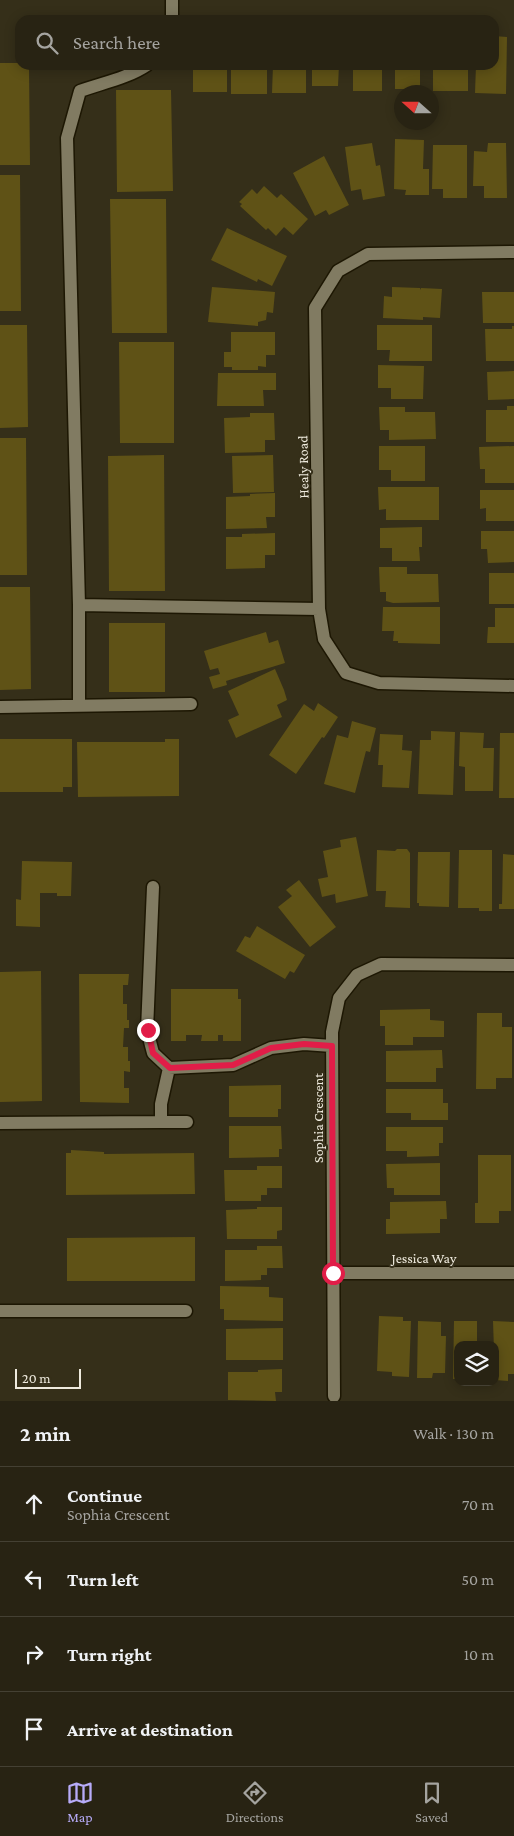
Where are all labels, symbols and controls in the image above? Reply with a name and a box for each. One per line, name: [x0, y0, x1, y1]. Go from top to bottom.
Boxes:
search box: [15, 15, 499, 70]
icon: search: [33, 29, 61, 57]
text: Search here: [73, 32, 160, 53]
north arrow: [394, 85, 439, 130]
street label: Healy Road: [294, 435, 312, 499]
route end: [137, 1019, 160, 1042]
street label: Sophia Crescent: [310, 1073, 326, 1163]
street label: Jessica Way: [390, 1250, 457, 1266]
route start: [322, 1262, 345, 1285]
map controls: [454, 1341, 499, 1386]
button: layers: [454, 1341, 499, 1386]
scale bar: [15, 1366, 81, 1389]
text: 20 m: [22, 1370, 50, 1386]
text: 2 min: [20, 1422, 71, 1446]
text: Walk · 130 m: [413, 1425, 494, 1442]
text: Continue: [67, 1485, 142, 1506]
icon: ahead: [20, 1490, 48, 1518]
text: 70 m: [462, 1496, 494, 1513]
text: Sophia Crescent: [67, 1506, 170, 1523]
icon: left: [20, 1565, 48, 1593]
text: Turn left: [67, 1569, 139, 1590]
text: 50 m: [462, 1571, 494, 1588]
icon: right: [20, 1640, 48, 1668]
text: Turn right: [67, 1644, 152, 1665]
text: 10 m: [464, 1646, 494, 1663]
icon: arrive: [20, 1715, 48, 1743]
text: Arrive at destination: [67, 1719, 233, 1740]
tab: Map: [66, 1779, 94, 1825]
tab: Directions: [226, 1779, 284, 1825]
tab: Saved: [415, 1779, 448, 1825]

